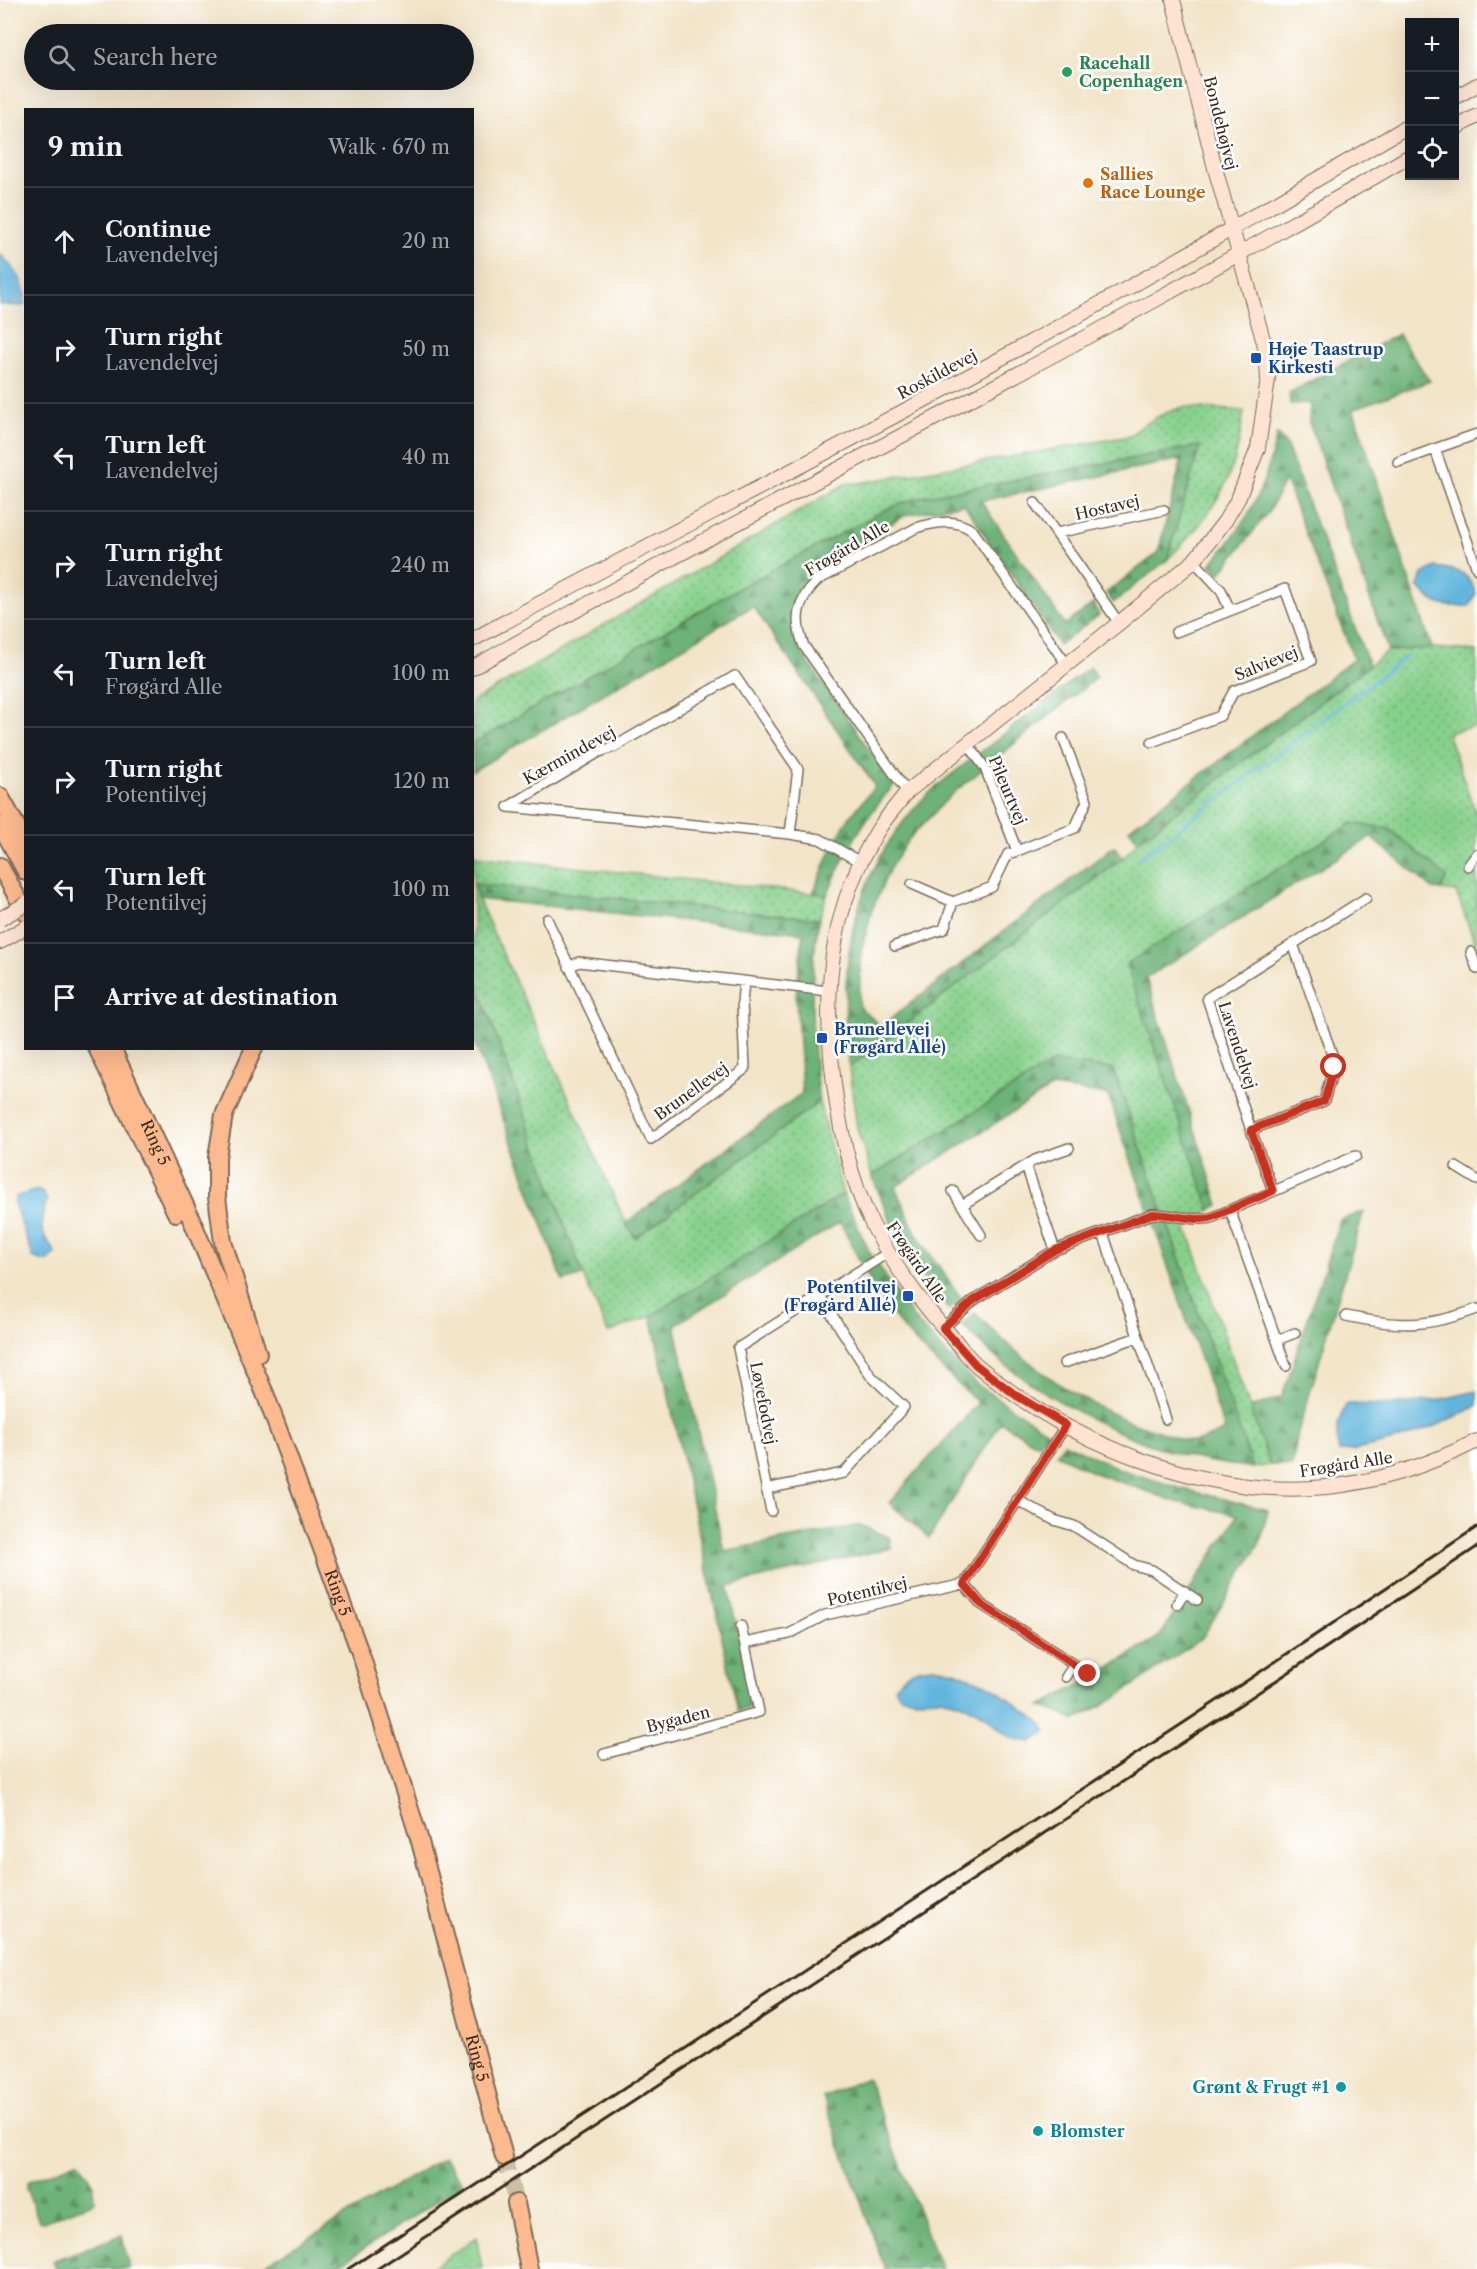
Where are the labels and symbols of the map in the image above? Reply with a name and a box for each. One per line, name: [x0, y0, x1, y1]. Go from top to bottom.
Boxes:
place label: Racehall Copenhagen: [1079, 53, 1183, 91]
marker: Racehall Copenhagen: [1060, 65, 1074, 79]
street label: Bondehøjvej: [1200, 74, 1242, 172]
place label: Sallies Race Lounge: [1100, 164, 1206, 202]
marker: Sallies Race Lounge: [1081, 176, 1095, 190]
place label: Høje Taastrup Kirkesti: [1268, 339, 1384, 377]
street label: Roskildevej: [894, 345, 980, 403]
marker: Høje Taastrup Kirkesti: [1249, 351, 1263, 365]
street label: Hostavej: [1073, 490, 1141, 524]
street label: Frøgård Alle: [801, 516, 893, 580]
street label: Salvievej: [1231, 641, 1301, 685]
street label: Kærmindevej: [519, 721, 619, 789]
street label: Pileurtvej: [985, 752, 1031, 828]
street label: Lavendelvej: [1214, 999, 1262, 1091]
place label: Brunellevej (Frøgård Allé): [834, 1019, 946, 1057]
marker: Brunellevej (Frøgård Allé): [815, 1031, 829, 1045]
route start: [1320, 1053, 1346, 1079]
street label: Brunellevej: [650, 1057, 732, 1125]
street label: Ring 5: [137, 1116, 175, 1168]
street label: Frøgård Alle: [882, 1217, 952, 1307]
place label: Potentilvej (Frøgård Allé): [784, 1277, 896, 1315]
marker: Potentilvej (Frøgård Allé): [901, 1289, 915, 1303]
street label: Løvefodvej: [746, 1360, 782, 1446]
street label: Frøgård Alle: [1298, 1447, 1394, 1481]
street label: Ring 5: [320, 1567, 356, 1619]
street label: Potentilvej: [825, 1572, 909, 1610]
route end: [1074, 1660, 1100, 1686]
street label: Bygaden: [644, 1701, 712, 1737]
street label: Ring 5: [462, 2032, 493, 2084]
place label: Grønt & Frugt #1: [1192, 2077, 1330, 2097]
marker: Grønt & Frugt #1: [1334, 2080, 1348, 2094]
place label: Blomster: [1050, 2121, 1125, 2141]
marker: Blomster: [1031, 2124, 1045, 2138]

